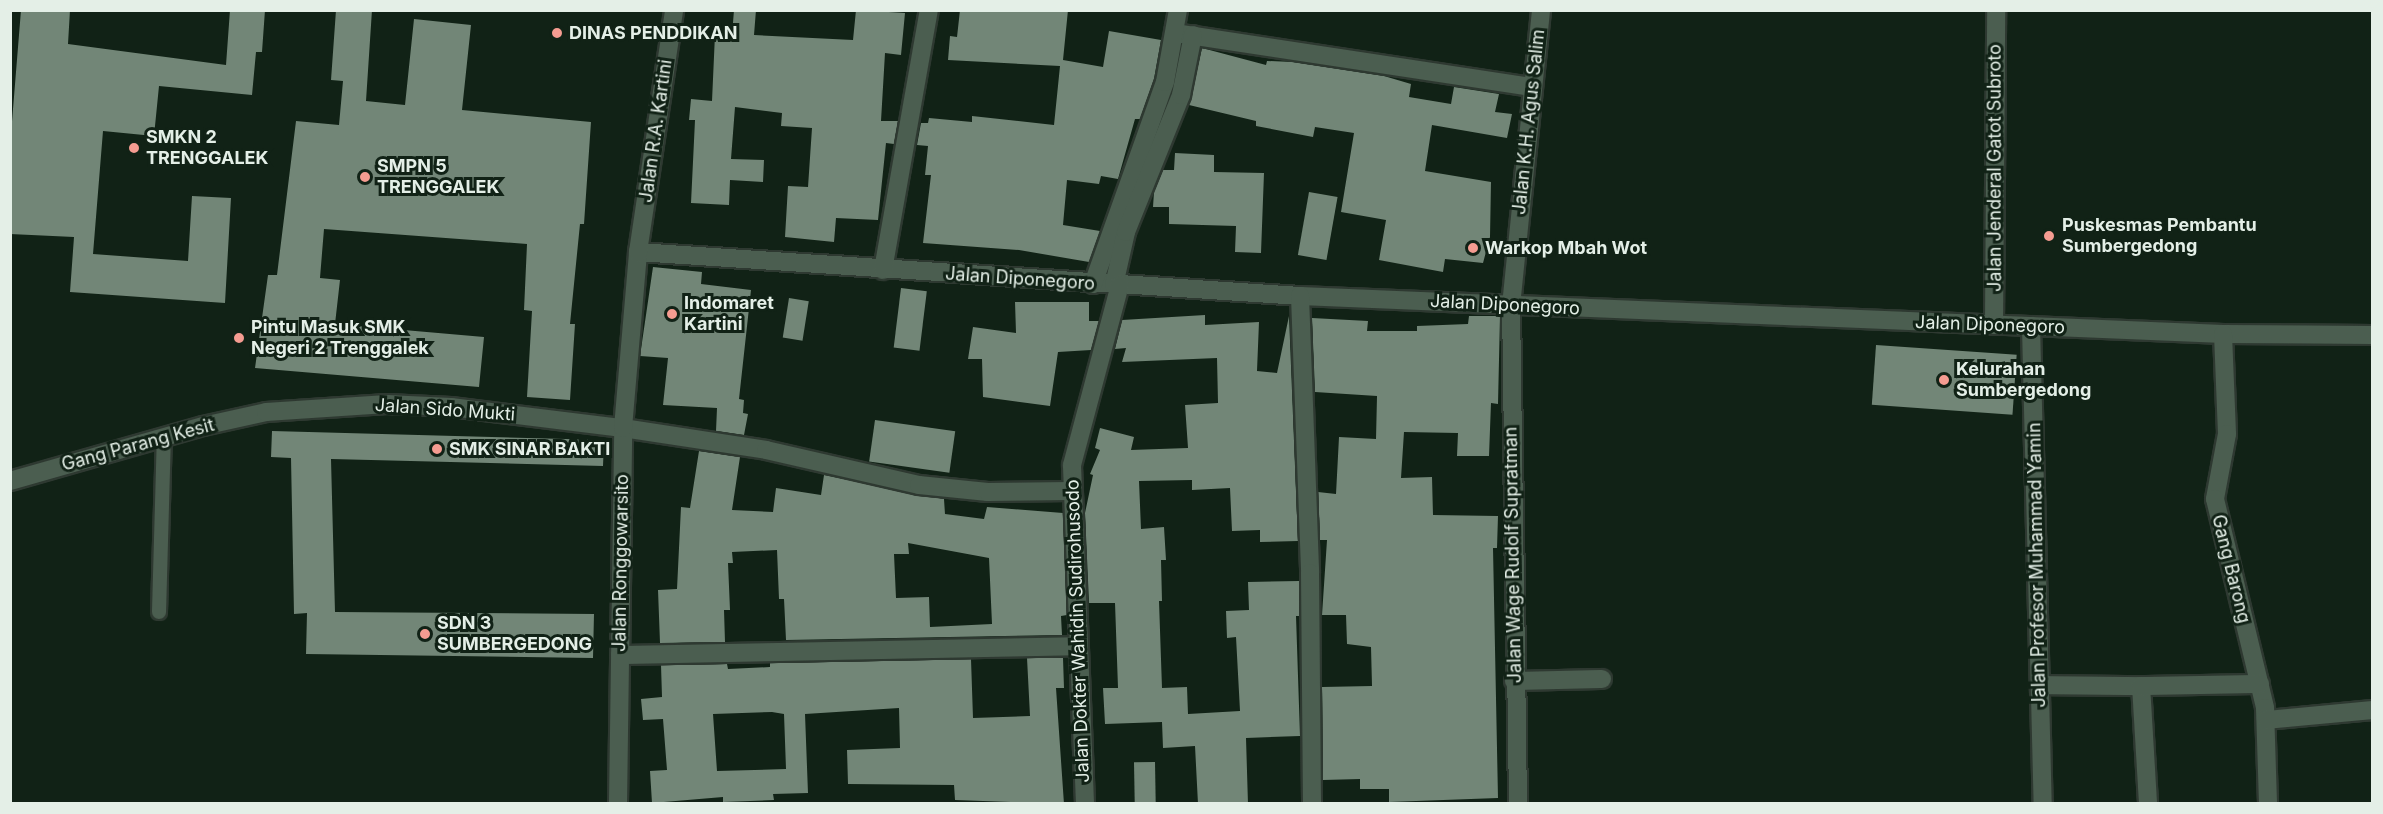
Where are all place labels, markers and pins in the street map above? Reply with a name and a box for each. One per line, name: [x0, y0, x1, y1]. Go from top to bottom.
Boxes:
place label: DINAS PENDDIKAN: [569, 22, 737, 44]
marker: DINAS PENDDIKAN: [550, 26, 564, 40]
place label: SMKN 2 TRENGGALEK: [146, 127, 268, 170]
marker: SMKN 2 TRENGGALEK: [127, 141, 141, 155]
place label: SMPN 5 TRENGGALEK: [377, 156, 499, 198]
marker: SMPN 5 TRENGGALEK: [358, 170, 372, 184]
place label: Puskesmas Pembantu Sumbergedong: [2062, 215, 2257, 258]
marker: Puskesmas Pembantu Sumbergedong: [2040, 227, 2058, 245]
place label: Warkop Mbah Wot: [1485, 237, 1647, 259]
marker: Warkop Mbah Wot: [1466, 241, 1480, 255]
place label: Indomaret Kartini: [684, 293, 774, 336]
marker: Indomaret Kartini: [665, 307, 679, 321]
place label: Pintu Masuk SMK Negeri 2 Trenggalek: [251, 317, 429, 360]
marker: Pintu Masuk SMK Negeri 2 Trenggalek: [232, 331, 246, 345]
place label: Kelurahan Sumbergedong: [1956, 359, 2091, 401]
marker: Kelurahan Sumbergedong: [1937, 373, 1951, 387]
place label: SMK SINAR BAKTI: [449, 438, 610, 460]
marker: SMK SINAR BAKTI: [430, 442, 444, 456]
place label: SDN 3 SUMBERGEDONG: [437, 613, 592, 656]
marker: SDN 3 SUMBERGEDONG: [418, 627, 432, 641]

